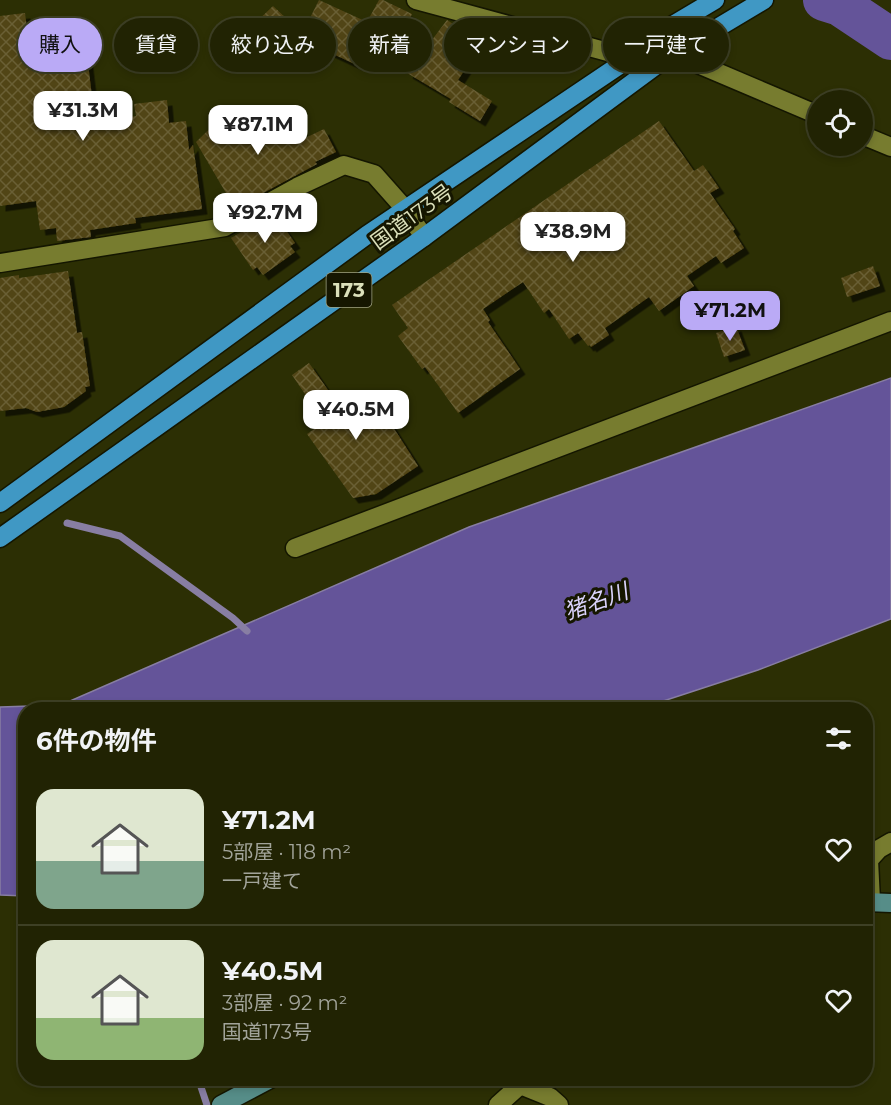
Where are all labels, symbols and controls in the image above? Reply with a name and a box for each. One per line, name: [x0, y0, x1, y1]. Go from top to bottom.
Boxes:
chip: 購入: [18, 18, 102, 72]
chip: 賃貸: [114, 18, 198, 72]
chip: 絞り込み: [210, 18, 336, 72]
chip: 新着: [348, 18, 432, 72]
chip: マンション: [444, 18, 591, 72]
chip: 一戸建て: [603, 18, 729, 72]
map controls: [807, 90, 873, 156]
button: locate: [807, 90, 873, 156]
pin: ¥31.3M: [34, 91, 132, 142]
text: ¥31.3M: [48, 98, 118, 122]
pin: ¥87.1M: [209, 105, 307, 156]
text: ¥87.1M: [223, 112, 294, 136]
street label: 国道173号: [366, 179, 457, 255]
pin: ¥92.7M: [216, 193, 314, 244]
text: ¥92.7M: [227, 200, 303, 224]
pin: ¥38.9M: [524, 212, 622, 263]
text: ¥38.9M: [534, 219, 612, 243]
road number: 173: [326, 273, 372, 307]
pin: ¥71.2M: [681, 291, 779, 342]
text: ¥71.2M: [694, 298, 766, 322]
pin: ¥40.5M: [307, 390, 405, 441]
text: ¥40.5M: [317, 397, 395, 421]
water label: 猪名川: [561, 577, 634, 625]
icon: filters: [822, 722, 855, 755]
text: 6件の物件: [36, 725, 157, 757]
text: ¥71.2M: [222, 804, 316, 836]
icon: home: [84, 813, 156, 885]
icon: heart: [822, 833, 855, 866]
text: 5部屋 · 118 m²: [222, 840, 351, 864]
text: 一戸建て: [222, 869, 302, 893]
text: ¥40.5M: [222, 955, 323, 987]
icon: home: [84, 964, 156, 1036]
icon: heart: [822, 984, 855, 1017]
text: 3部屋 · 92 m²: [222, 991, 347, 1015]
text: 国道173号: [222, 1020, 312, 1044]

